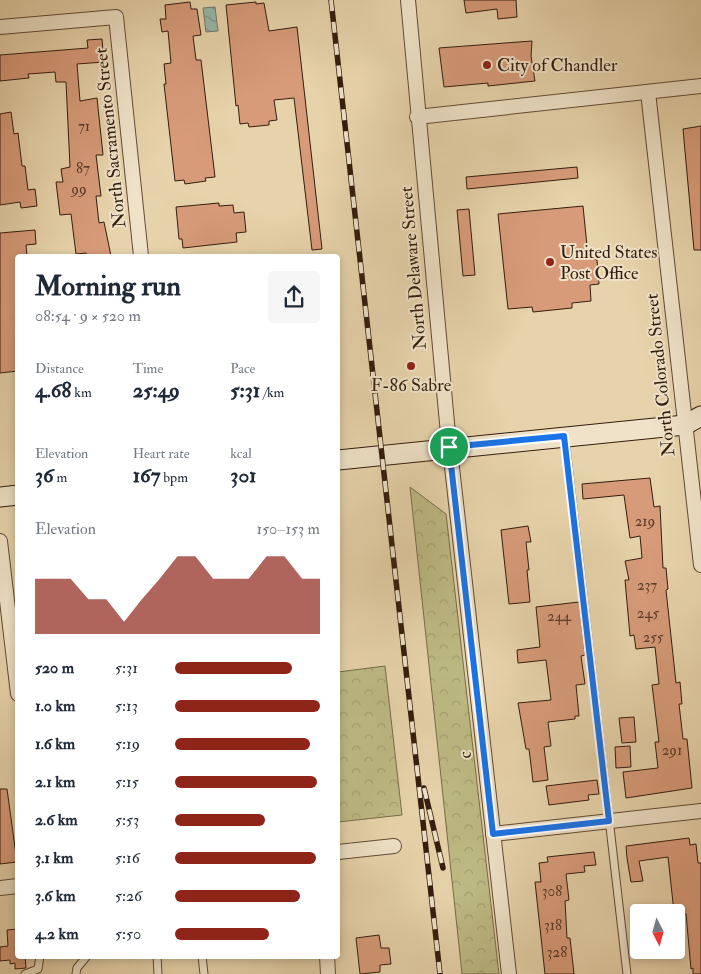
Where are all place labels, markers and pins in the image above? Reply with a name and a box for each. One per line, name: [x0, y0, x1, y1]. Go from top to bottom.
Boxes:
place label: City of Chandler: [497, 54, 618, 77]
marker: City of Chandler: [481, 59, 493, 71]
place label: United States Post Office: [560, 241, 657, 285]
marker: United States Post Office: [544, 256, 556, 268]
marker: F-86 Sabre: [405, 360, 417, 372]
place label: F-86 Sabre: [371, 374, 452, 397]
pin: [428, 426, 470, 468]

